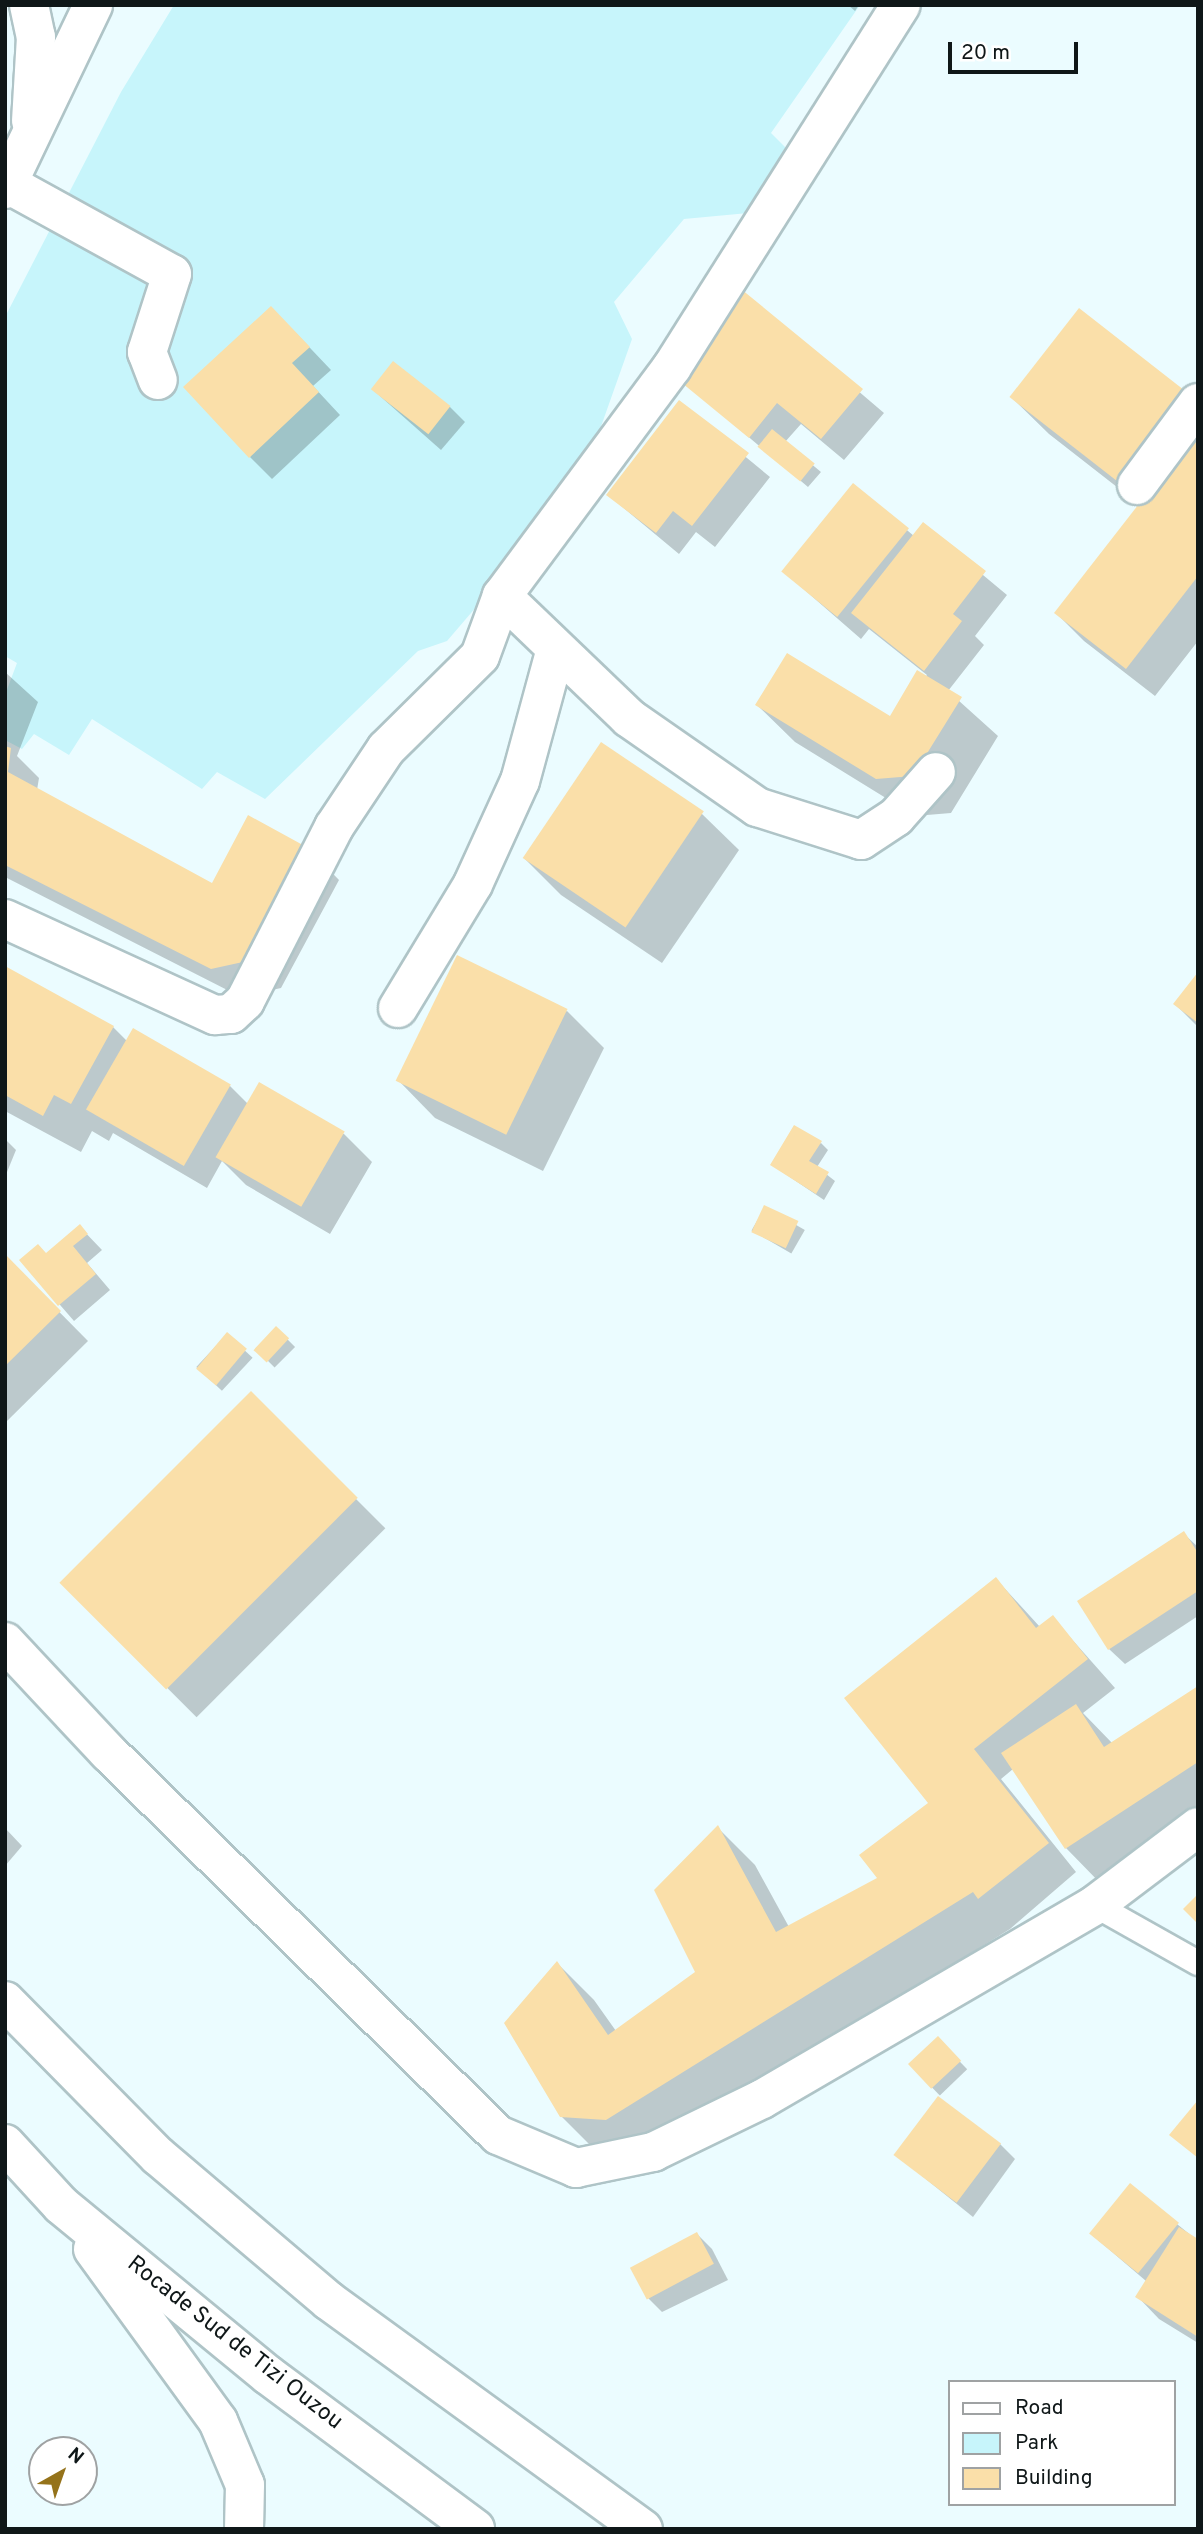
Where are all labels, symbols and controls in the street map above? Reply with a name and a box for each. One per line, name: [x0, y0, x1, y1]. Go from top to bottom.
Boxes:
scale bar: [951, 28, 1080, 72]
text: 20 m: [961, 40, 1010, 67]
street label: Rocade Sud de Tizi Ouzou: [120, 2251, 348, 2437]
legend: [948, 2380, 1175, 2506]
text: Road: [1015, 2395, 1064, 2422]
text: Park: [1015, 2430, 1058, 2457]
north arrow: [28, 2436, 98, 2506]
text: N: [62, 2443, 88, 2470]
text: Building: [1015, 2465, 1093, 2492]

